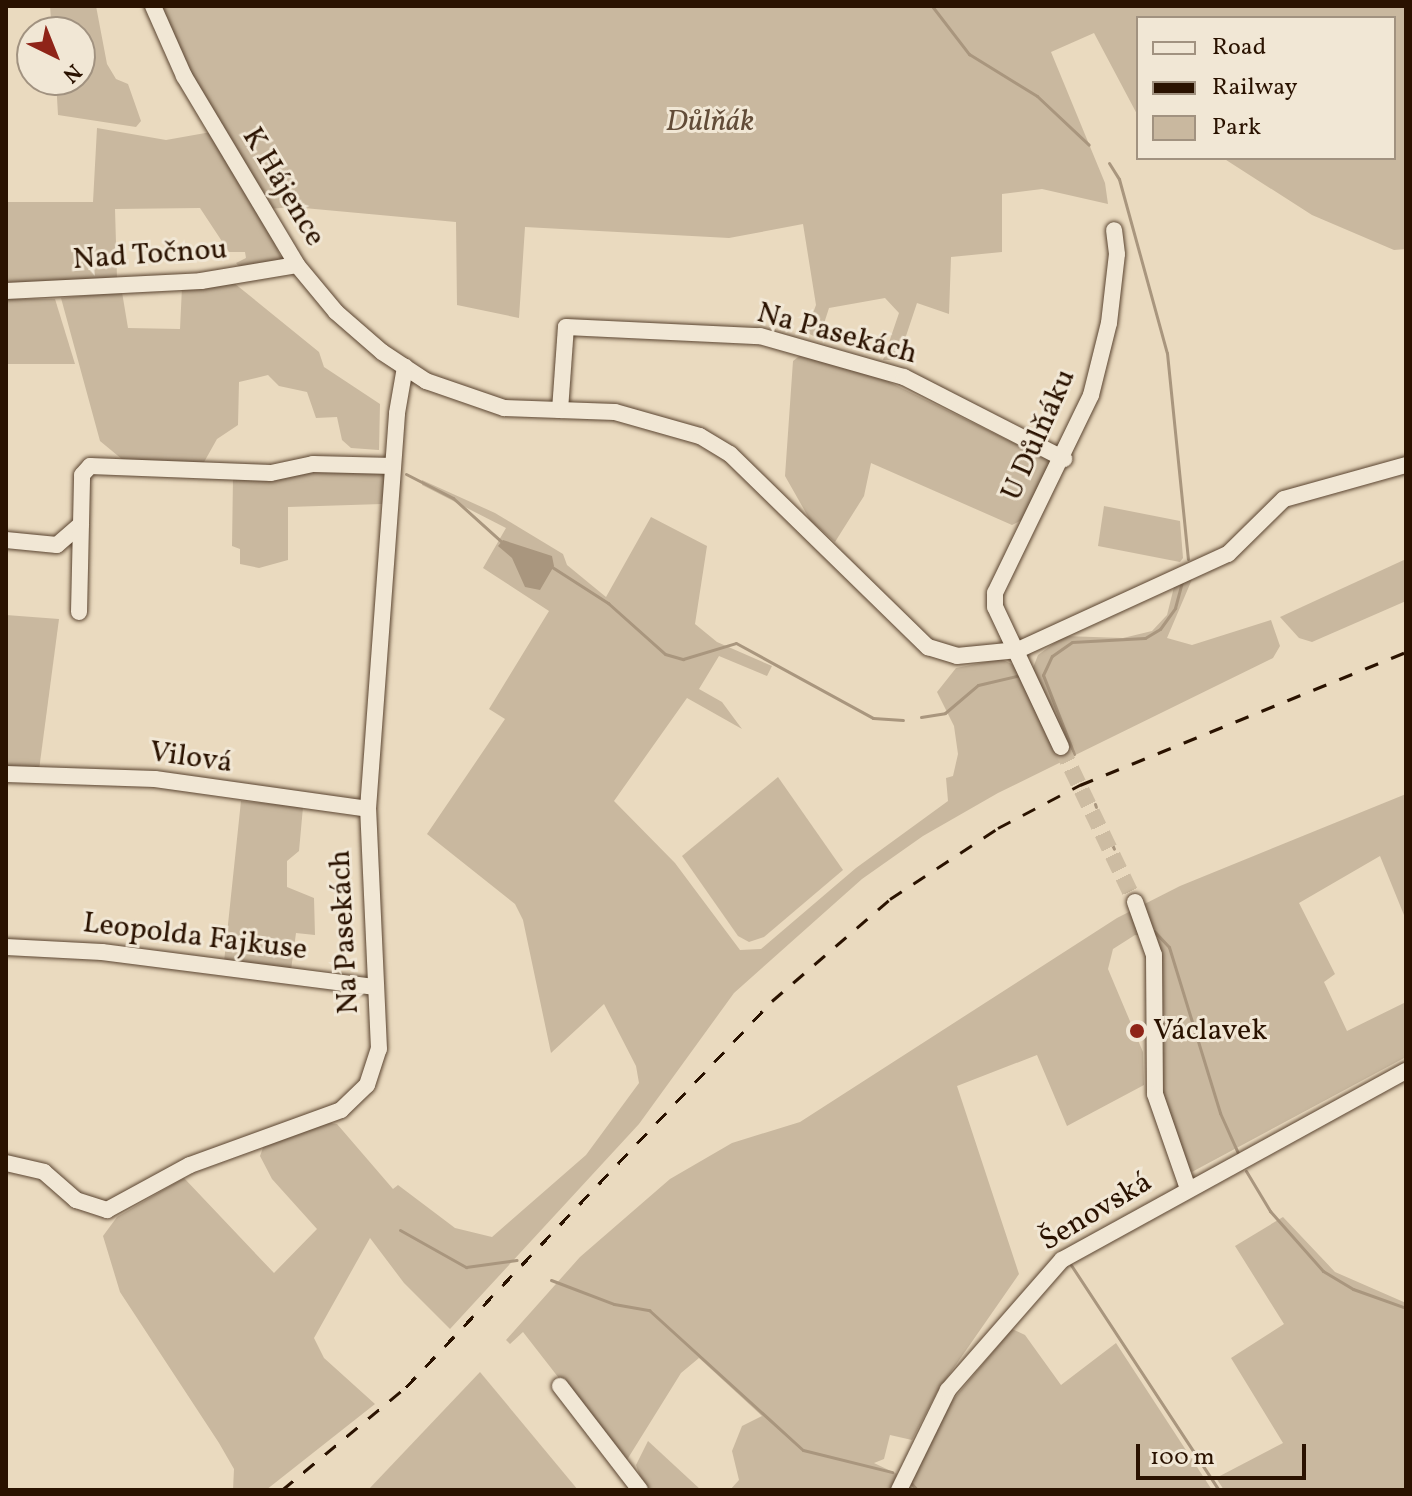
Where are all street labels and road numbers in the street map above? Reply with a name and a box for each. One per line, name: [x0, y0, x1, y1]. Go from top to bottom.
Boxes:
street label: K Hájence: [234, 121, 332, 253]
street label: Nad Točnou: [71, 232, 229, 278]
street label: Na Pasekách: [753, 295, 921, 373]
street label: U Důlňáku: [994, 364, 1084, 506]
street label: Vilová: [147, 734, 235, 782]
street label: Na Pasekách: [323, 849, 367, 1015]
street label: Leopolda Fajkuse: [81, 905, 309, 969]
street label: Šenovská: [1033, 1165, 1159, 1259]

